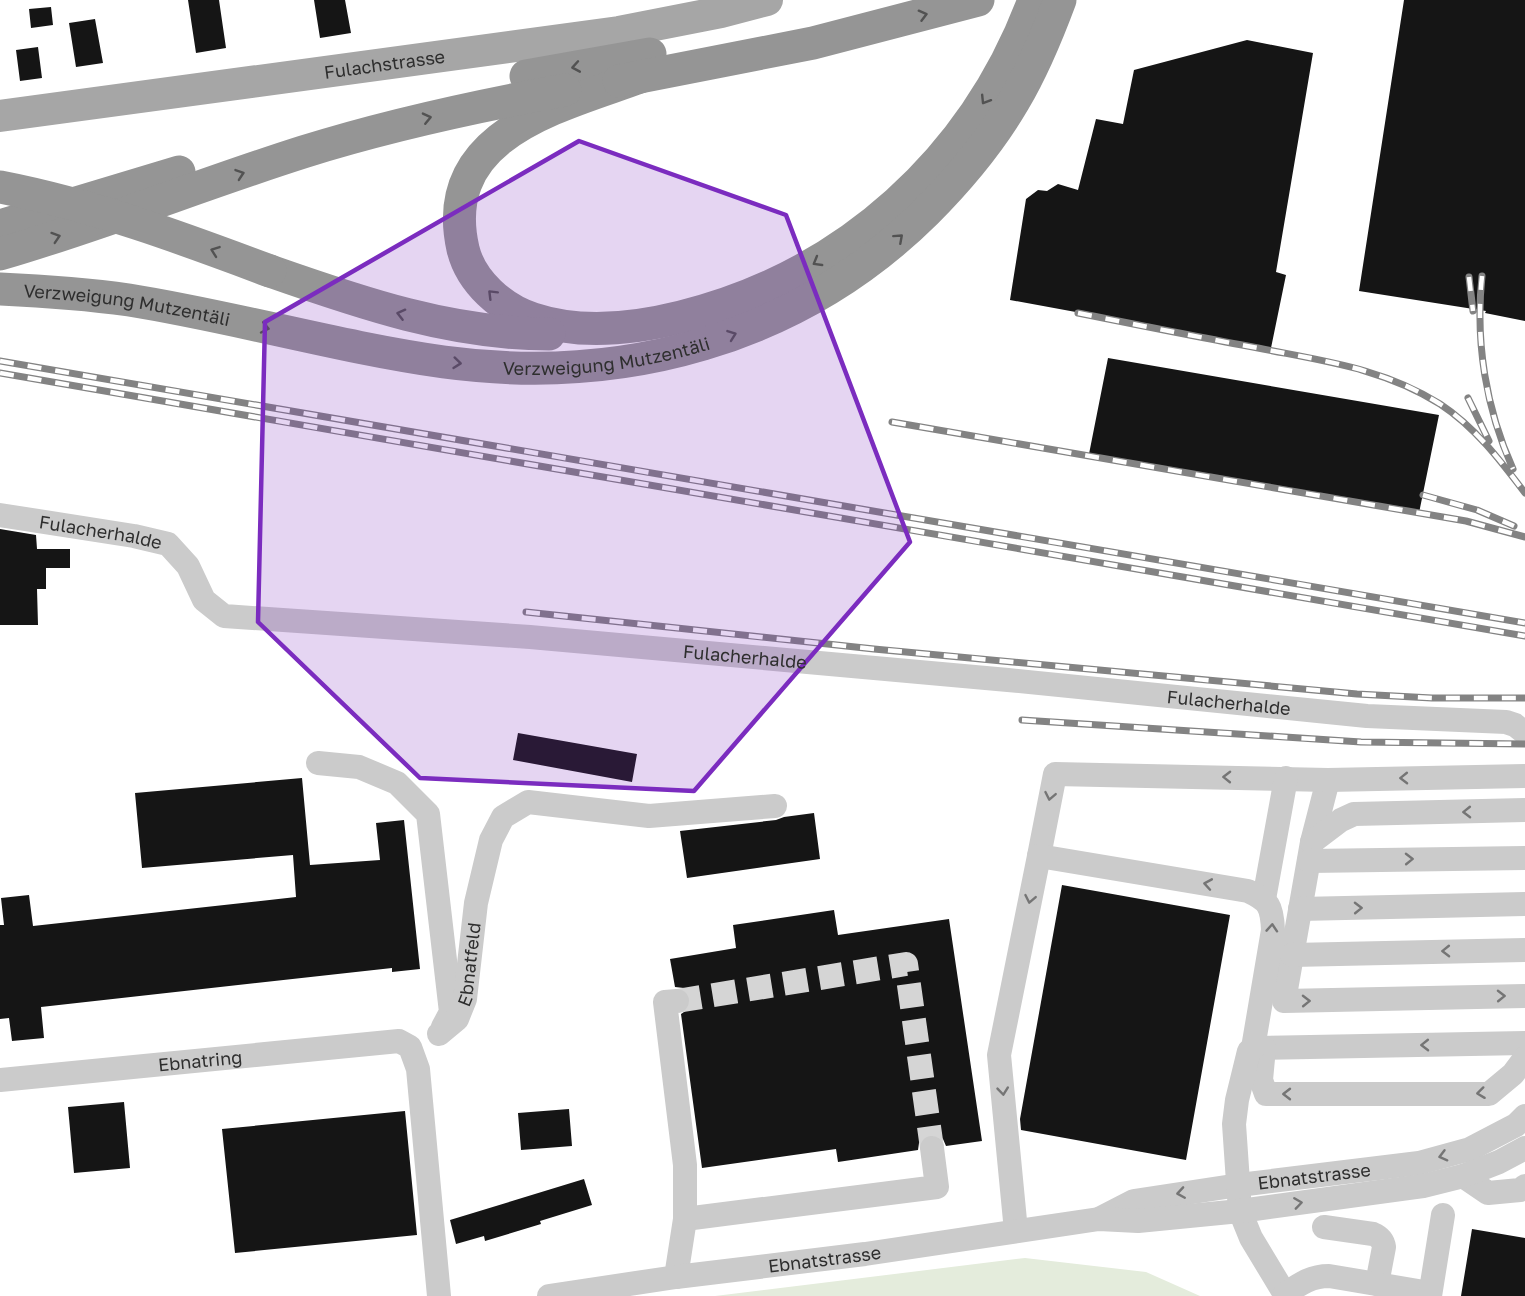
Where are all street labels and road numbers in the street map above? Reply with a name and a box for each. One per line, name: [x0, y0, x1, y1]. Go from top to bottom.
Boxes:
street label: Fulachstrasse: [323, 45, 446, 83]
street label: Verzweigung Mutzentäli: [23, 279, 232, 330]
street label: Verzweigung Mutzentäli: [502, 332, 712, 379]
street label: Fulacherhalde: [38, 510, 164, 553]
street label: Fulacherhalde: [682, 640, 808, 673]
street label: Fulacherhalde: [1166, 685, 1292, 719]
street label: Ebnatfeld: [452, 921, 485, 1009]
street label: Ebnatring: [157, 1045, 243, 1075]
street label: Ebnatstrasse: [1256, 1158, 1372, 1194]
street label: Ebnatstrasse: [767, 1241, 882, 1277]

